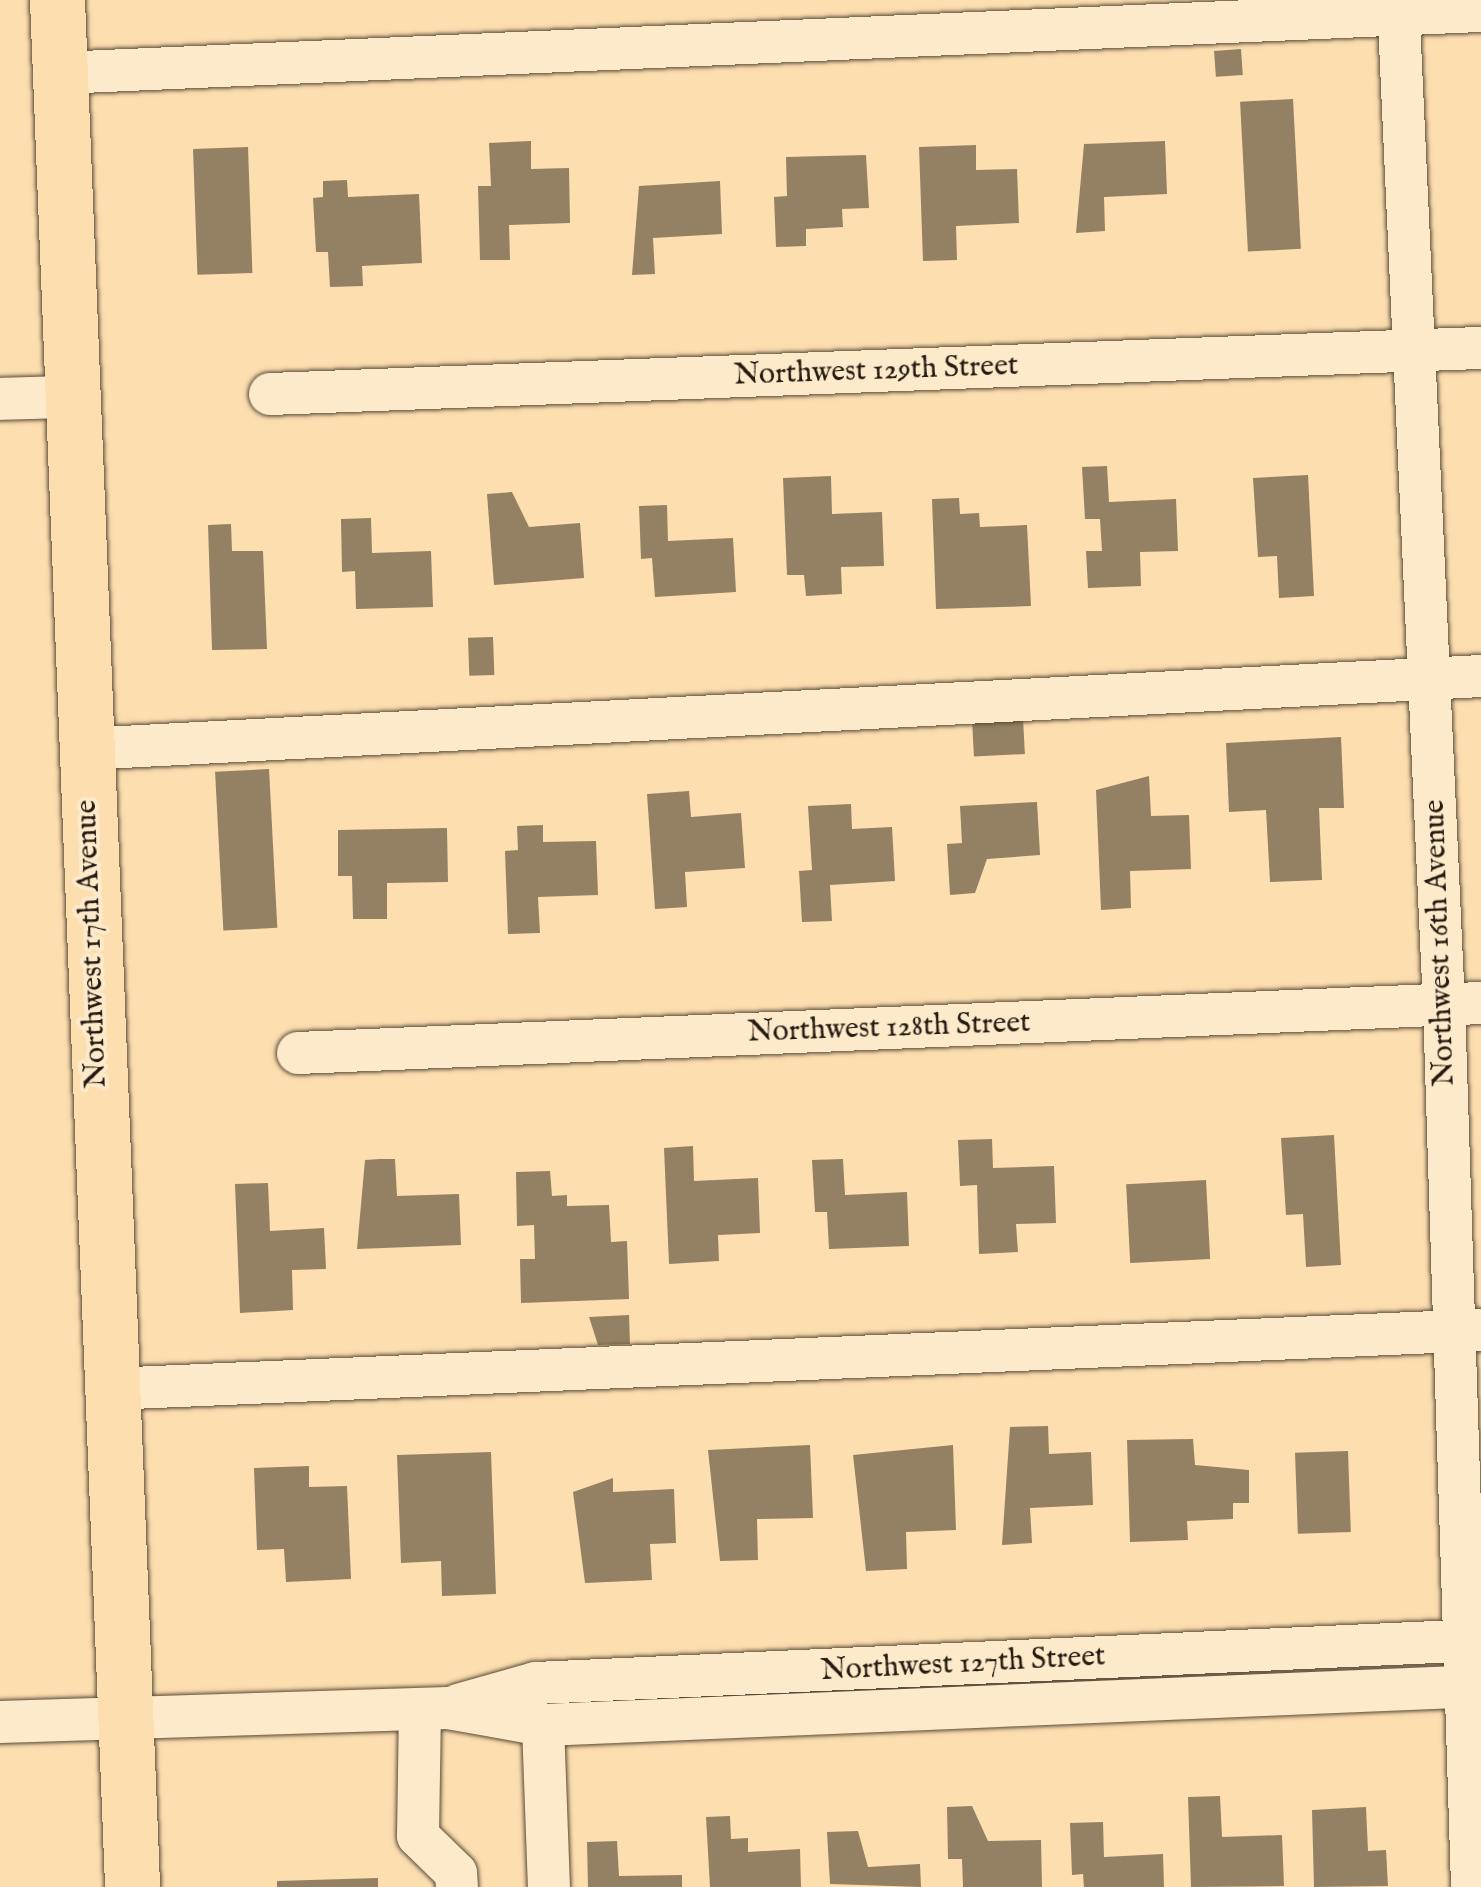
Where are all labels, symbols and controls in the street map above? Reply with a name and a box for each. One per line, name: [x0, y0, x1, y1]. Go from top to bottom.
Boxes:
street label: Northwest 129th Street: [733, 348, 1019, 394]
street label: Northwest 17th Avenue: [69, 799, 115, 1089]
street label: Northwest 16th Avenue: [1417, 799, 1463, 1087]
street label: Northwest 128th Street: [747, 1005, 1031, 1051]
street label: Northwest 127th Street: [820, 1639, 1106, 1689]

